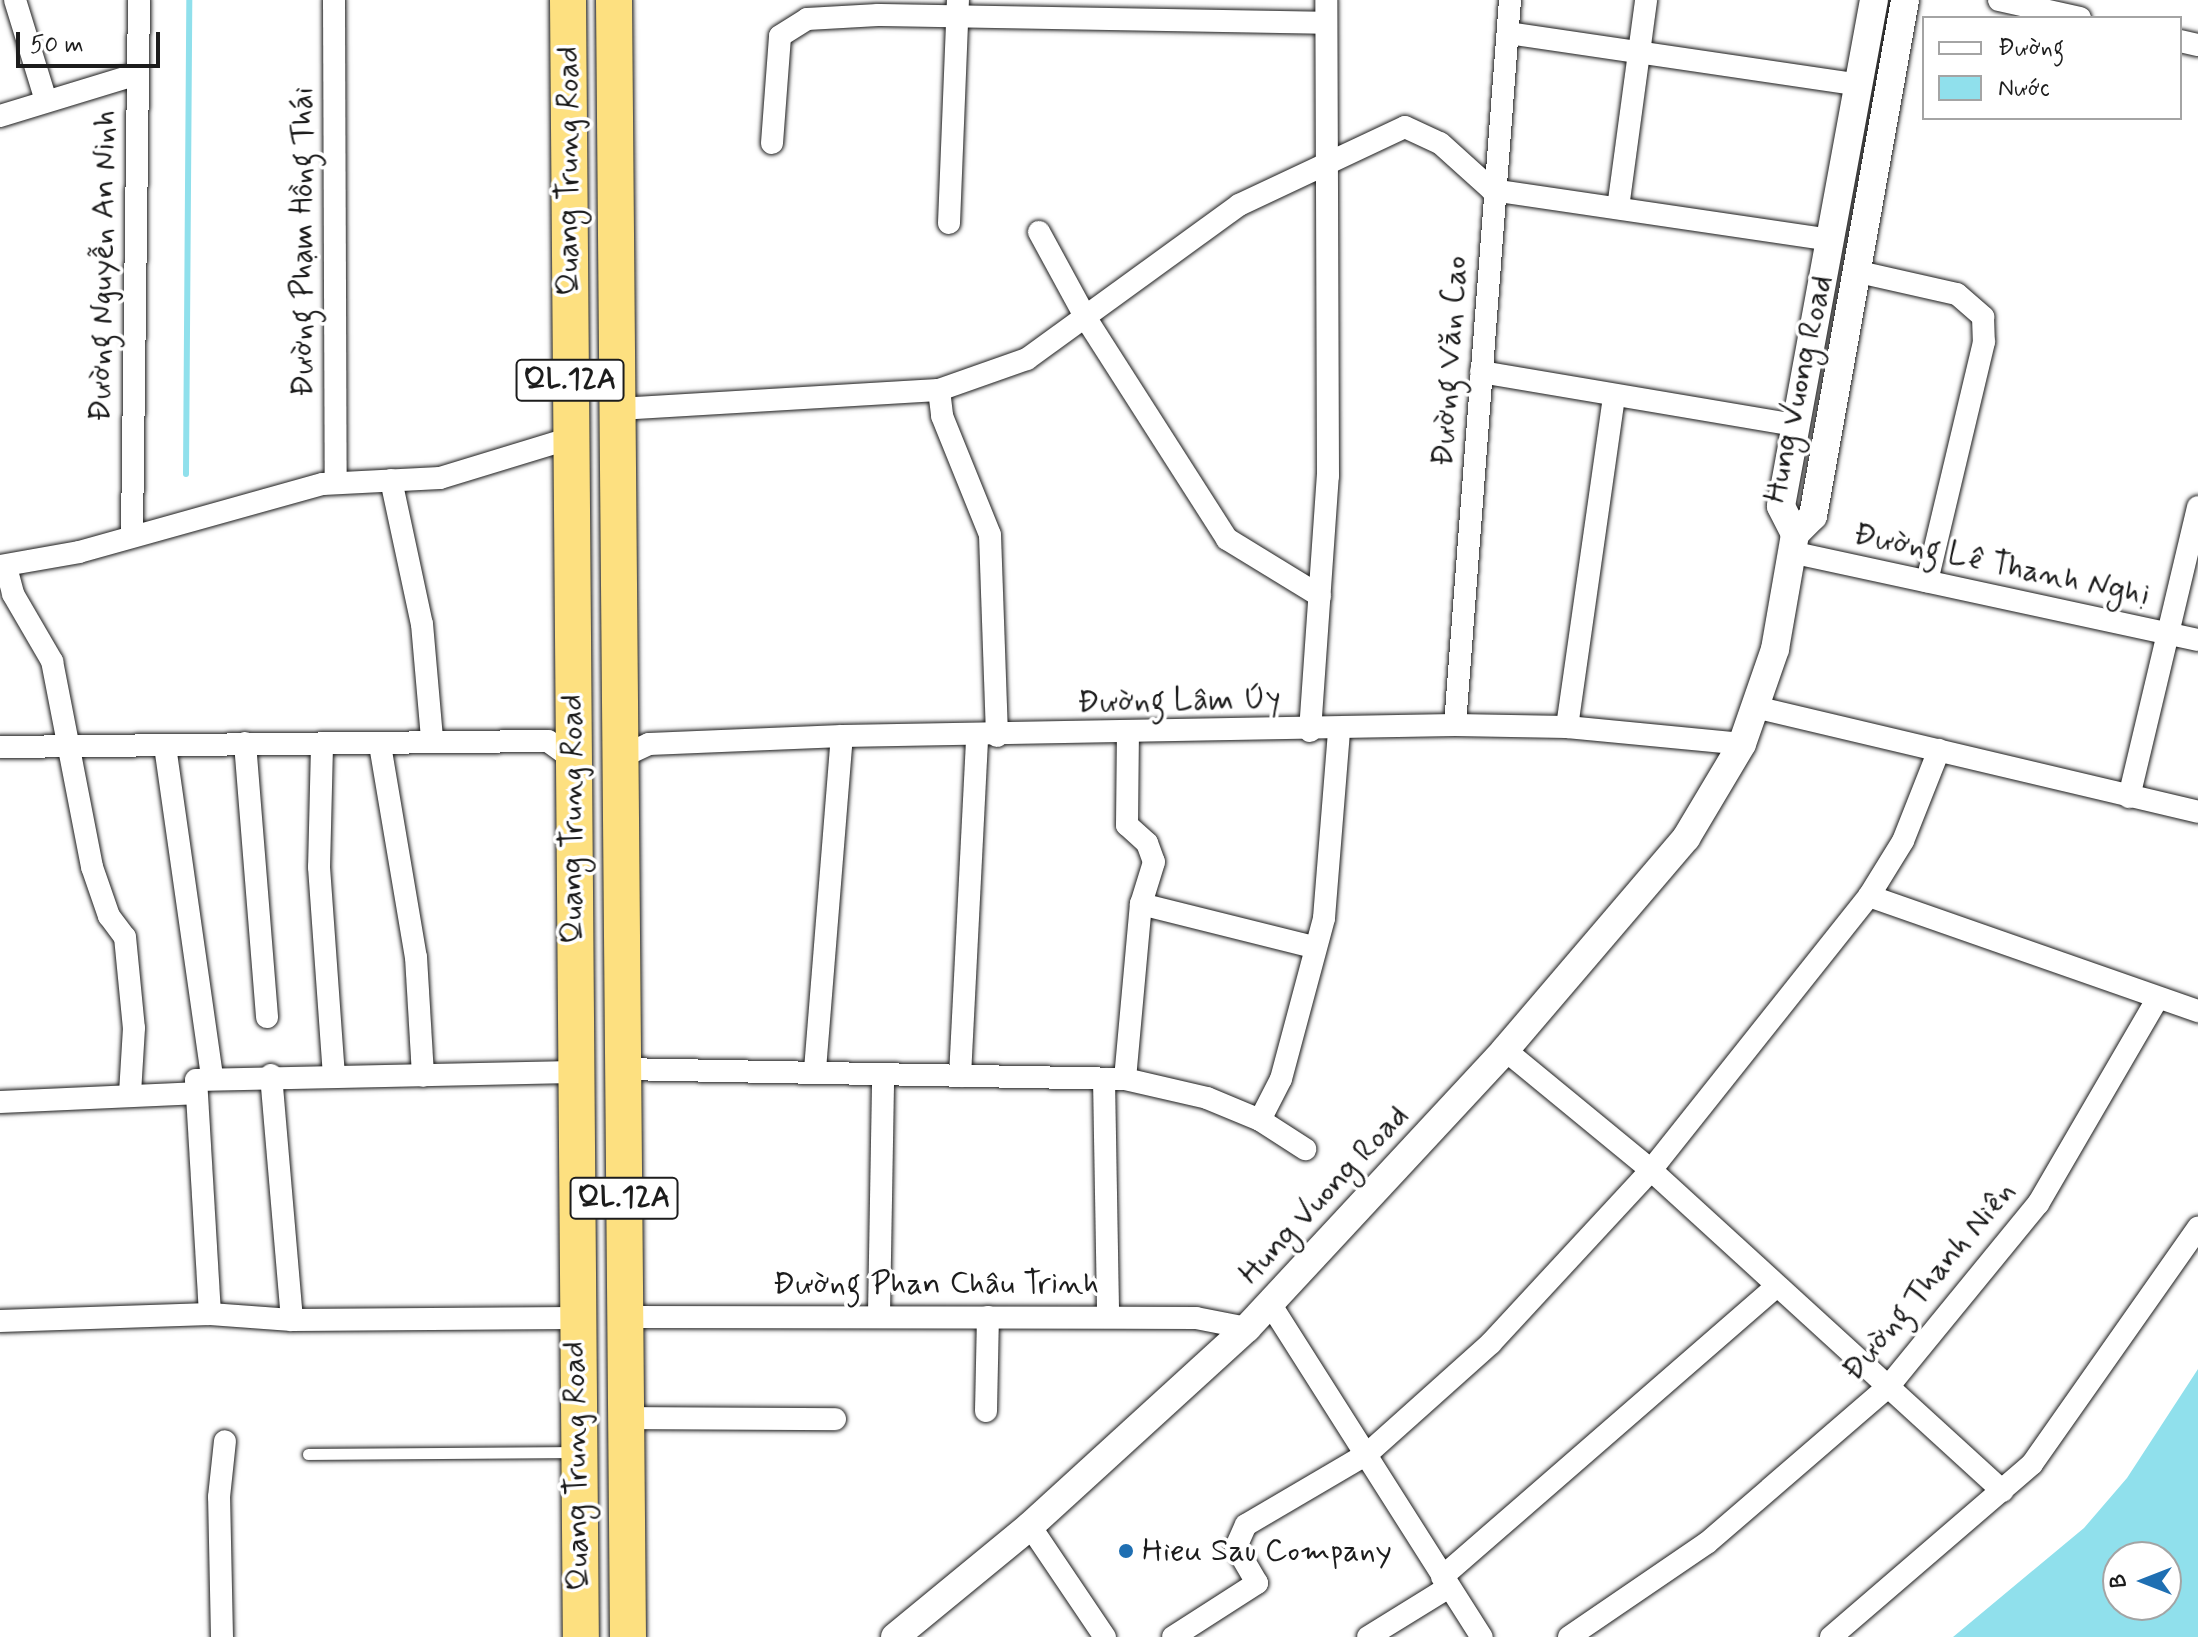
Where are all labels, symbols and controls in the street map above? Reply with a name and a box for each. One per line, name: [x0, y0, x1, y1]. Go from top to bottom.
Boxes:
scale bar: [20, 16, 164, 66]
legend: [1922, 16, 2182, 120]
text: 50 m: [30, 30, 84, 61]
text: Đường: [1998, 33, 2064, 64]
street label: Quang Trung Road: [550, 46, 588, 296]
text: Nước: [1998, 73, 2050, 104]
street label: Đường Phạm Hồng Thái: [284, 87, 322, 397]
street label: Đường Nguyễn An Ninh: [81, 111, 125, 421]
street label: Đường Văn Cao: [1423, 254, 1477, 468]
street label: Hung Vuong Road: [1756, 272, 1842, 506]
road number: QL.12A: [514, 354, 626, 406]
street label: Đường Lê Thanh Nghị: [1851, 515, 2151, 615]
street label: Đường Lâm Úy: [1077, 680, 1281, 722]
street label: Quang Trung Road: [554, 694, 592, 944]
street label: Hung Vuong Road: [1231, 1097, 1417, 1293]
street label: Đường Thanh Niên: [1832, 1170, 2026, 1392]
road number: QL.12A: [568, 1172, 680, 1224]
street label: Đường Phan Châu Trinh: [768, 1265, 1104, 1303]
street label: Quang Trung Road: [556, 1341, 598, 1591]
place label: Hieu Sau Company: [1142, 1532, 1391, 1570]
north arrow: [2102, 1541, 2182, 1621]
marker: Hieu Sau Company: [1117, 1542, 1135, 1560]
text: B: [2106, 1574, 2134, 1588]

